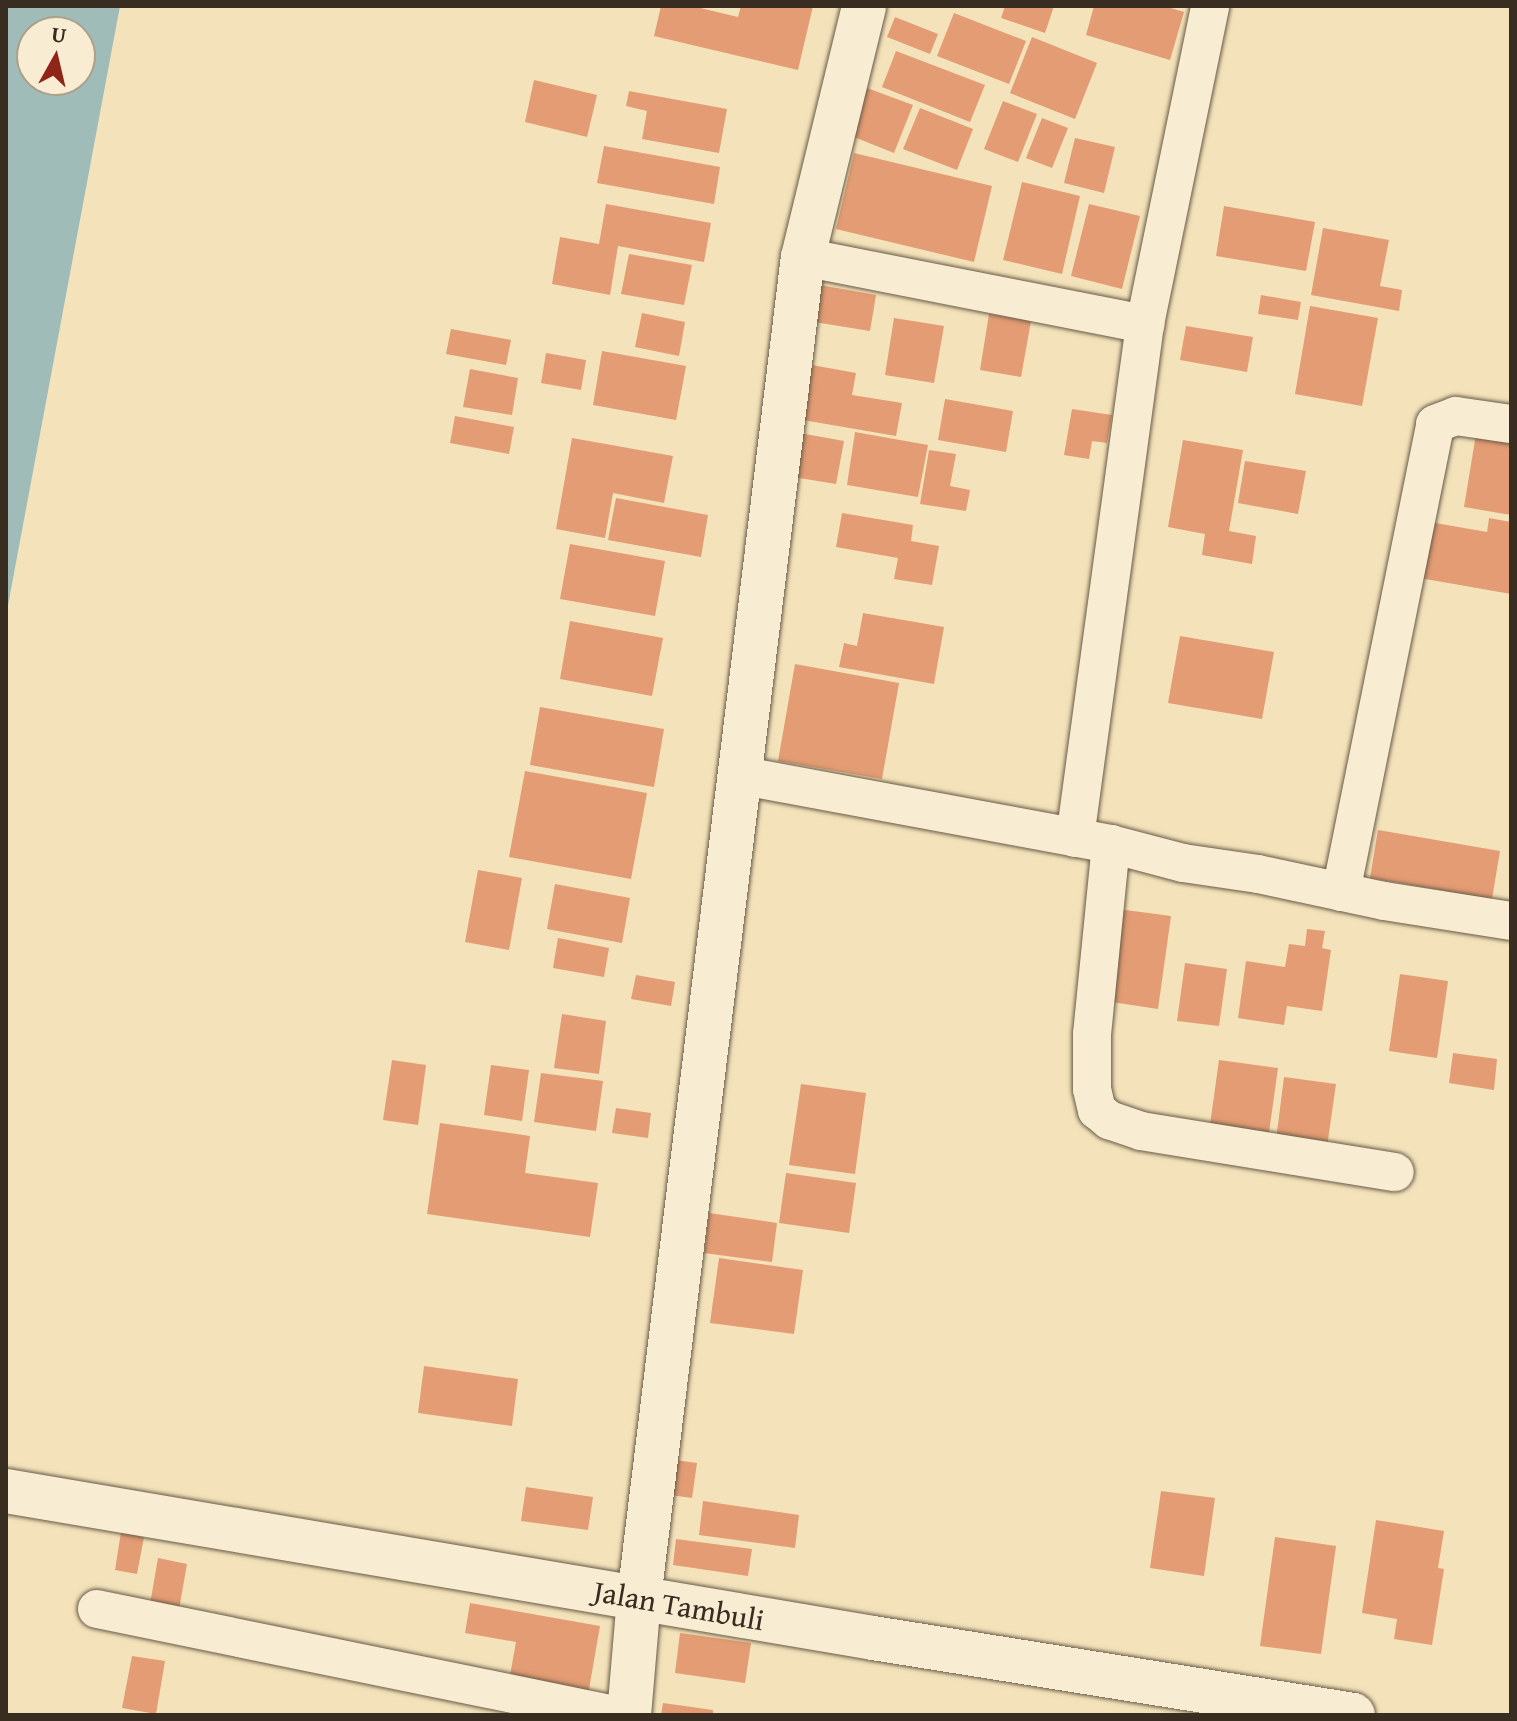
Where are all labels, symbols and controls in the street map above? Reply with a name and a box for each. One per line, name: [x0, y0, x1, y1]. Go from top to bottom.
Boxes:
north arrow: [16, 16, 96, 96]
text: U: [49, 17, 69, 51]
street label: Jalan Tambuli: [591, 1572, 767, 1638]

